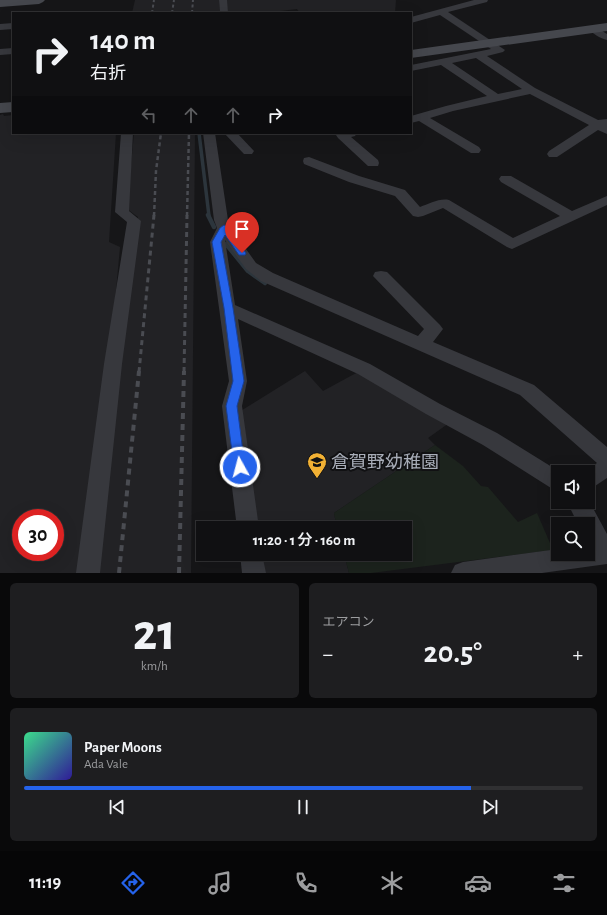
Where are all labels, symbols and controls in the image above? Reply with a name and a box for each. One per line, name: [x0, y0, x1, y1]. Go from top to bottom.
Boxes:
text: 140 m: [90, 27, 156, 55]
icon: right: [24, 28, 76, 80]
text: 右折: [90, 65, 126, 83]
icon: left: [138, 104, 160, 126]
icon: ahead: [180, 104, 202, 126]
icon: ahead: [222, 104, 244, 126]
icon: right: [264, 104, 286, 126]
pin: [225, 212, 259, 253]
icon: arrive: [231, 218, 253, 240]
position arrow: [219, 446, 261, 488]
school or university icon: 倉賀野幼稚園: [306, 451, 328, 479]
place label: 倉賀野幼稚園: [331, 452, 439, 472]
map controls: [551, 465, 595, 561]
button: sound: [551, 465, 595, 509]
speed limit sign: 30: [12, 509, 64, 561]
button: search: [551, 517, 595, 561]
text: 11:20 · 1 分 · 160 m: [253, 533, 355, 548]
text: 21: [133, 607, 176, 659]
text: エアコン: [323, 616, 375, 629]
text: 20.5°: [424, 638, 482, 668]
text: −: [323, 643, 333, 665]
text: +: [572, 643, 583, 665]
text: km/h: [141, 660, 168, 673]
text: Paper Moons: [84, 740, 162, 755]
text: Ada Vale: [84, 758, 128, 771]
icon: previous: [106, 796, 128, 818]
icon: pause: [292, 796, 314, 818]
icon: next: [479, 796, 501, 818]
icon: directions: [119, 869, 147, 897]
icon: music: [206, 869, 234, 897]
icon: phone: [292, 869, 320, 897]
icon: climate: [378, 869, 406, 897]
icon: car: [464, 869, 492, 897]
icon: filters: [550, 869, 578, 897]
text: 11:19: [29, 874, 61, 892]

